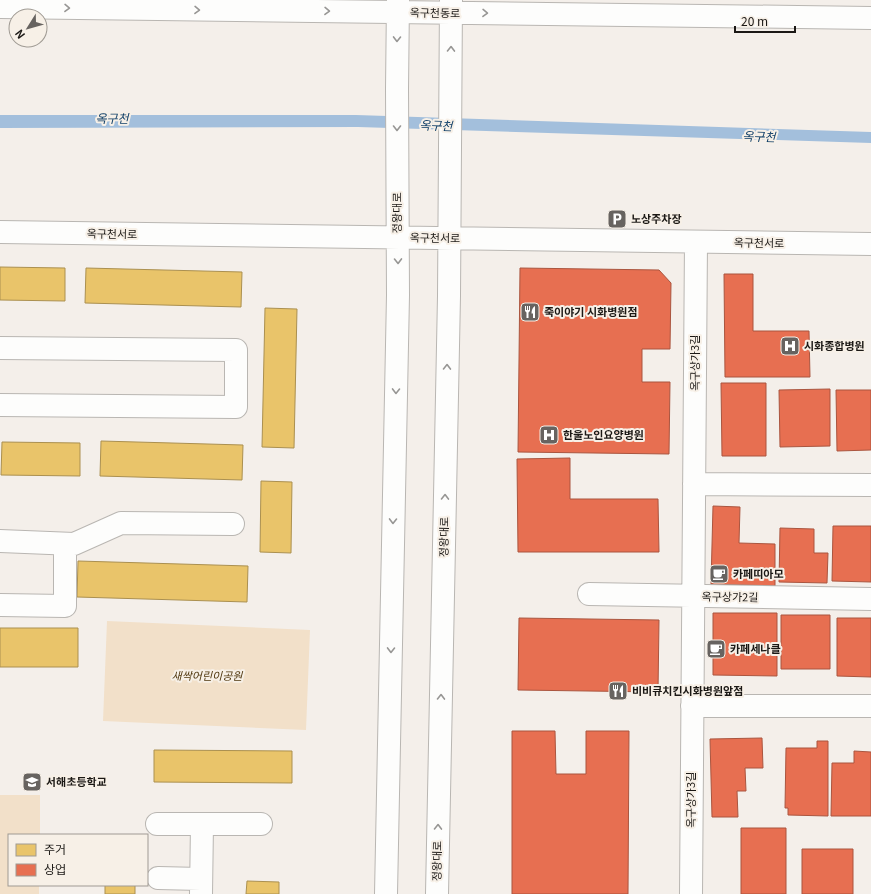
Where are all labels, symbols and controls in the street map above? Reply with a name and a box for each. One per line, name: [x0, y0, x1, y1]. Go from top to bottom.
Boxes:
one-way arrow: [64, 4, 70, 12]
street label: 옥구천동로: [410, 4, 460, 20]
one-way arrow: [194, 5, 200, 14]
one-way arrow: [324, 7, 330, 15]
north arrow: [8, 8, 48, 48]
scale bar: [735, 8, 795, 34]
one-way arrow: [482, 9, 488, 17]
text: 20 m: [741, 12, 768, 29]
text: N: [10, 27, 28, 43]
one-way arrow: [393, 36, 401, 42]
one-way arrow: [447, 46, 455, 52]
water label: 옥구천: [95, 109, 131, 126]
water label: 옥구천: [419, 115, 455, 134]
one-way arrow: [393, 125, 401, 131]
water label: 옥구천: [742, 126, 778, 145]
street label: 정왕대로: [388, 193, 404, 233]
parking icon: 노상주차장: [606, 208, 628, 230]
place label: 노상주차장: [631, 210, 682, 226]
street label: 옥구천서로: [87, 225, 137, 241]
street label: 옥구천서로: [410, 229, 460, 245]
street label: 옥구천서로: [734, 234, 784, 250]
one-way arrow: [394, 258, 402, 264]
restaurant icon: 죽이야기 시화병원점: [519, 301, 541, 323]
place label: 죽이야기 시화병원점: [544, 303, 638, 319]
street label: 옥구상가3길: [686, 335, 702, 391]
hospital icon: 시화종합병원: [779, 335, 801, 357]
place label: 시화종합병원: [804, 337, 865, 353]
one-way arrow: [443, 364, 451, 370]
one-way arrow: [392, 388, 400, 394]
hospital icon: 한울노인요양병원: [538, 424, 560, 446]
place label: 한울노인요양병원: [563, 426, 644, 442]
one-way arrow: [441, 494, 449, 500]
street label: 정왕대로: [435, 517, 451, 557]
one-way arrow: [389, 518, 398, 524]
cafe icon: 카페띠아모: [708, 563, 730, 585]
place label: 카페띠아모: [733, 565, 784, 581]
street label: 옥구상가2길: [702, 588, 759, 604]
cafe icon: 카페세나클: [705, 638, 727, 660]
place label: 카페세나클: [730, 640, 781, 656]
one-way arrow: [387, 647, 395, 653]
park label: 새싹어린이공원: [172, 667, 243, 683]
restaurant icon: 비비큐치킨시화병원앞점: [607, 680, 629, 702]
place label: 비비큐치킨시화병원앞점: [632, 682, 743, 698]
one-way arrow: [437, 694, 445, 700]
school or university icon: 서해초등학교: [21, 771, 43, 793]
street label: 옥구상가3길: [682, 772, 698, 828]
place label: 서해초등학교: [46, 773, 107, 789]
one-way arrow: [434, 824, 442, 830]
legend: [8, 834, 148, 886]
text: 주거: [44, 840, 66, 857]
street label: 정왕대로: [428, 841, 444, 881]
text: 상업: [44, 860, 66, 877]

